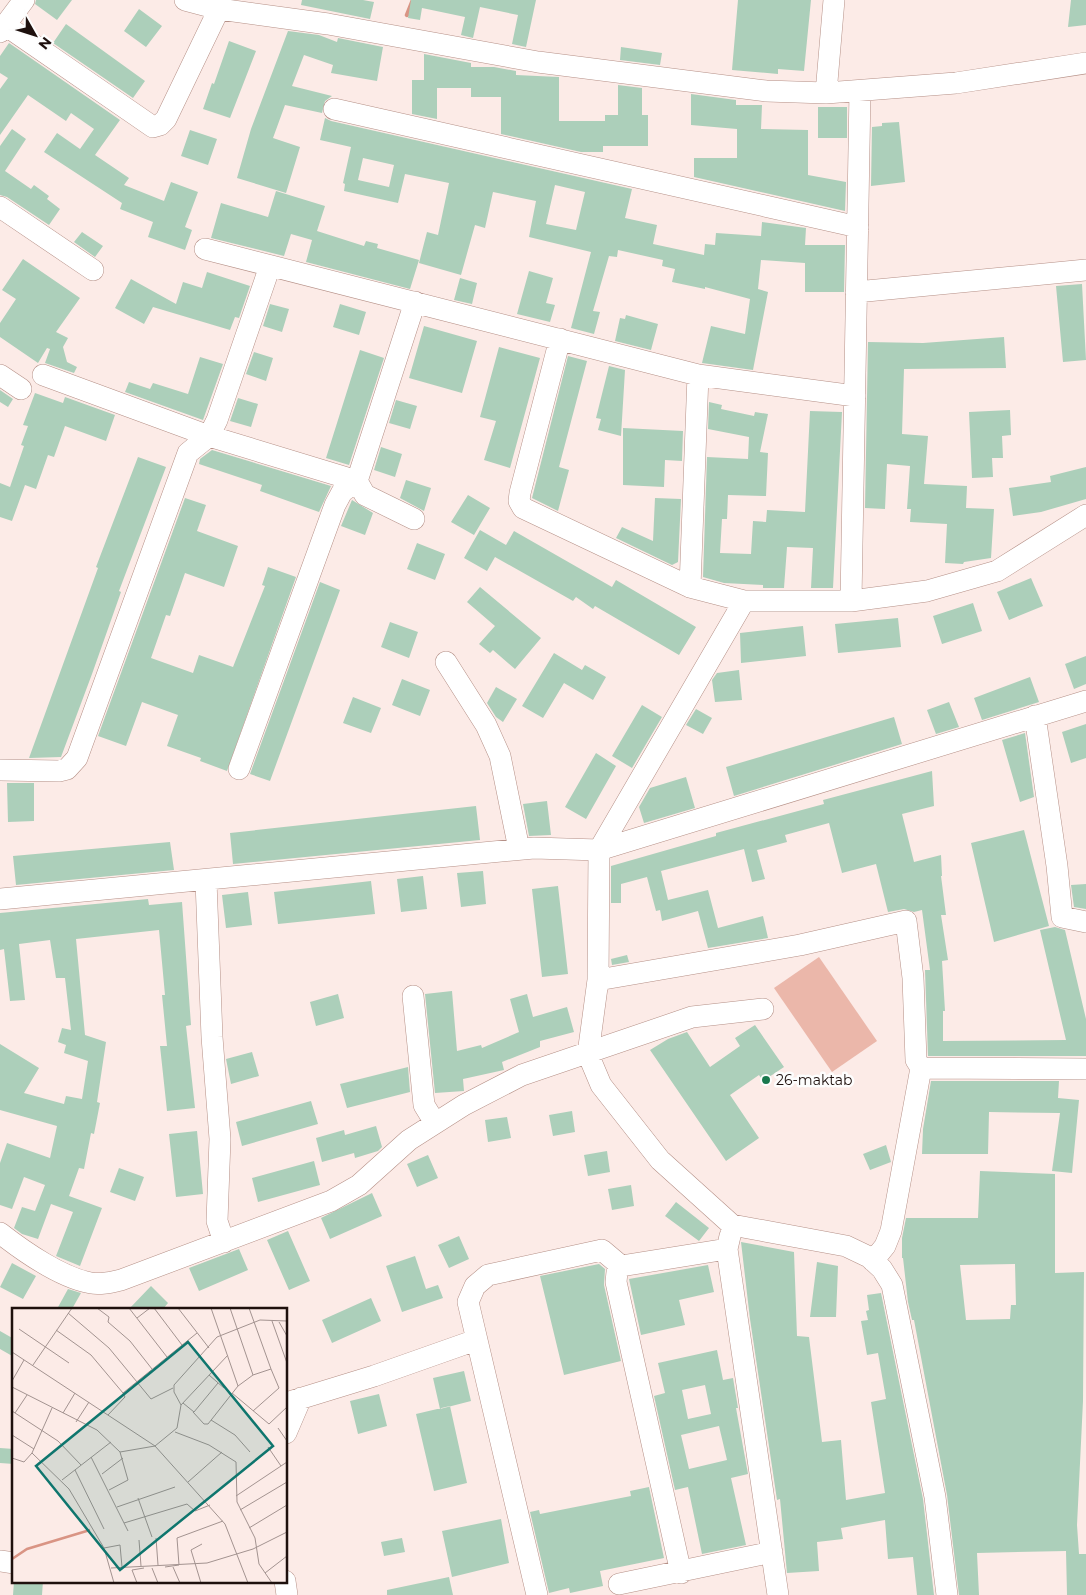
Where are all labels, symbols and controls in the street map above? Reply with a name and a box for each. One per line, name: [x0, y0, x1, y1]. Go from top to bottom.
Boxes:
north arrow: [10, 10, 60, 60]
text: N: [35, 33, 56, 53]
place label: 26-maktab: [776, 1071, 853, 1089]
marker: 26-maktab: [760, 1074, 772, 1086]
inset map: [12, 1308, 288, 1582]

